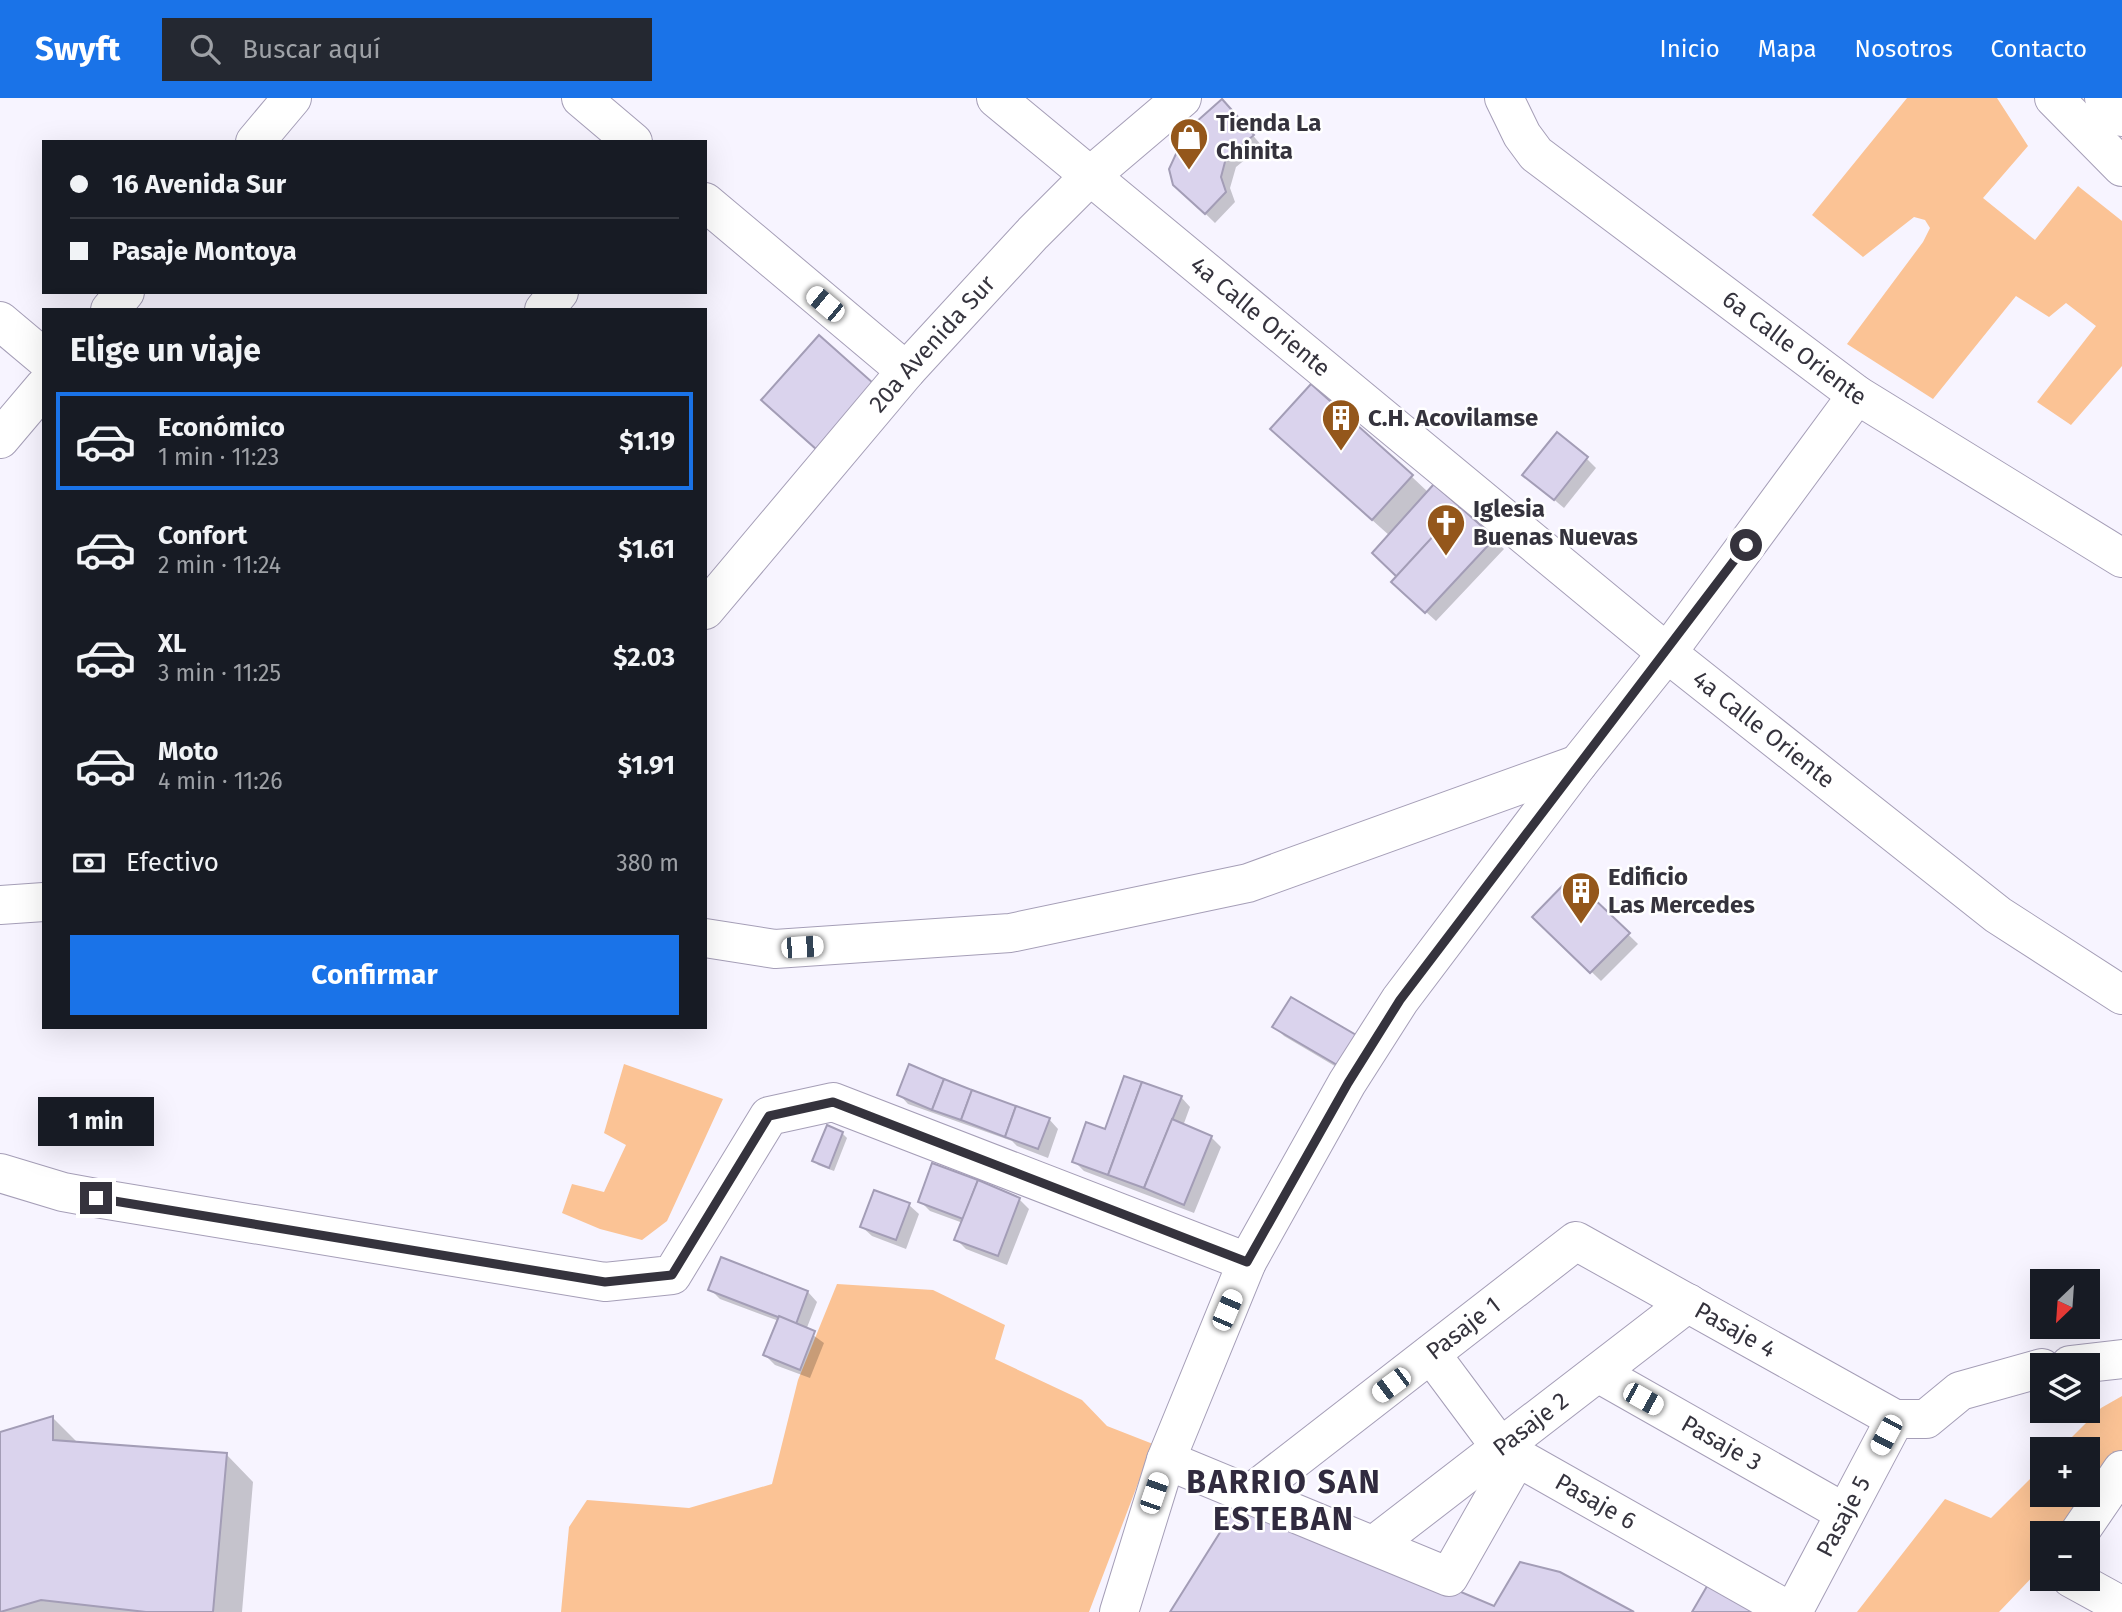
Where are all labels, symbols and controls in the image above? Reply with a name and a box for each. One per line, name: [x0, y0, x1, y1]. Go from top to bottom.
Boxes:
search box: [162, 18, 652, 81]
text: Swyft: [35, 29, 120, 69]
icon: search: [186, 30, 224, 68]
text: Buscar aquí: [242, 34, 381, 65]
text: Inicio: [1660, 35, 1720, 63]
text: Mapa: [1758, 35, 1817, 63]
text: Nosotros: [1855, 35, 1953, 63]
text: Contacto: [1991, 35, 2087, 63]
place label: Tienda La Chinita: [1216, 109, 1321, 165]
shop icon: Tienda La Chinita: [1168, 116, 1210, 171]
text: 16 Avenida Sur: [112, 169, 286, 200]
text: Pasaje Montoya: [112, 236, 297, 267]
street label: 4a Calle Oriente: [1185, 251, 1336, 383]
street label: 20a Avenida Sur: [863, 269, 1001, 418]
car: [803, 282, 848, 326]
street label: 6a Calle Oriente: [1717, 285, 1871, 411]
text: Elige un viaje: [70, 331, 261, 369]
building icon: C.H. Acovilamse: [1320, 397, 1362, 452]
place label: C.H. Acovilamse: [1368, 404, 1538, 432]
icon: car: [74, 410, 137, 473]
text: Económico: [158, 412, 285, 443]
text: $1.19: [619, 426, 675, 457]
text: 1 min · 11:23: [158, 443, 279, 471]
place label: Iglesia Buenas Nuevas: [1473, 495, 1638, 551]
church icon: Iglesia Buenas Nuevas: [1425, 502, 1467, 557]
icon: car: [74, 518, 137, 581]
text: Confort: [158, 520, 247, 551]
route start: [1730, 529, 1762, 561]
text: $1.61: [618, 534, 675, 565]
text: 2 min · 11:24: [158, 551, 281, 579]
icon: car: [74, 626, 137, 689]
text: XL: [158, 628, 186, 659]
text: $2.03: [613, 642, 675, 673]
text: 3 min · 11:25: [158, 659, 281, 687]
street label: 4a Calle Oriente: [1687, 665, 1840, 794]
icon: car: [74, 734, 137, 797]
text: Moto: [158, 736, 218, 767]
text: $1.91: [618, 750, 675, 781]
text: 4 min · 11:26: [158, 767, 282, 795]
icon: cash: [70, 844, 108, 882]
text: Efectivo: [126, 847, 219, 878]
text: 380 m: [616, 849, 679, 877]
place label: Edificio Las Mercedes: [1608, 863, 1755, 919]
building icon: Edificio Las Mercedes: [1560, 870, 1602, 925]
button: Confirmar: [70, 935, 679, 1015]
car: [781, 935, 824, 959]
callout: 1 min: [38, 1096, 154, 1146]
text: 1 min: [68, 1107, 124, 1135]
route end: [80, 1182, 112, 1214]
north arrow: [2030, 1269, 2100, 1339]
map controls: [2030, 1269, 2100, 1591]
car: [1210, 1287, 1245, 1333]
street label: Pasaje 1: [1421, 1291, 1506, 1366]
street label: Pasaje 4: [1690, 1296, 1781, 1364]
button: layers: [2030, 1353, 2100, 1423]
car: [1368, 1364, 1415, 1406]
car: [1620, 1380, 1667, 1418]
street label: Pasaje 2: [1488, 1386, 1574, 1462]
street label: Pasaje 3: [1677, 1409, 1766, 1477]
car: [1867, 1412, 1906, 1458]
button: +: [2030, 1437, 2100, 1507]
district label: BARRIO SAN ESTEBAN: [1186, 1463, 1382, 1538]
street label: Pasaje 6: [1550, 1468, 1641, 1535]
car: [1138, 1470, 1171, 1516]
street label: Pasaje 5: [1811, 1471, 1876, 1562]
button: −: [2030, 1521, 2100, 1591]

